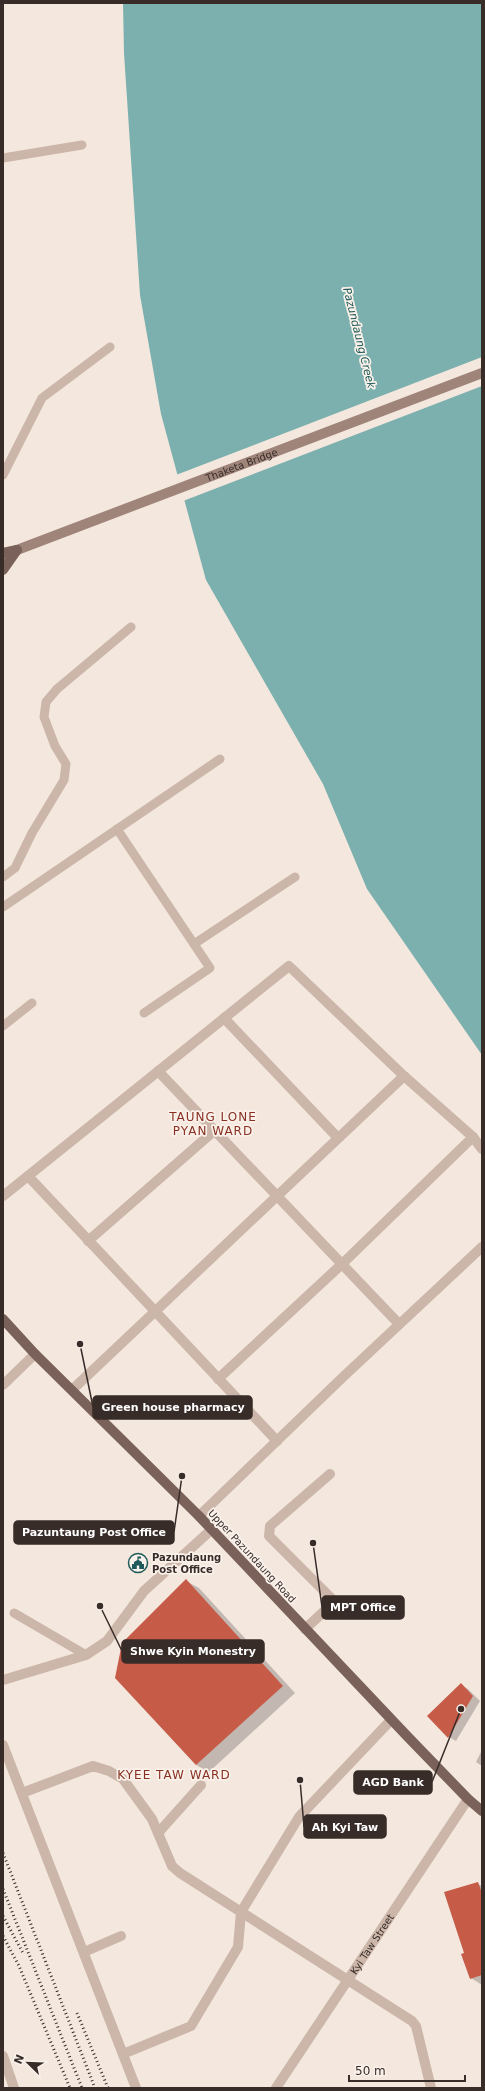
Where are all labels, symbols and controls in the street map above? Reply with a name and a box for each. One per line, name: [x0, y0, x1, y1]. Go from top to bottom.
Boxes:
water label: Pazundaung Creek: [340, 286, 378, 390]
street label: Thaketa Bridge: [203, 446, 279, 484]
district label: TAUNG LONE PYAN WARD: [168, 1110, 257, 1138]
callout: Green house pharmacy: [93, 1396, 252, 1419]
text: Green house pharmacy: [101, 1401, 245, 1414]
street label: Upper Pazundaung Road: [206, 1507, 298, 1605]
callout: Pazuntaung Post Office: [14, 1521, 174, 1544]
text: Pazuntaung Post Office: [22, 1526, 166, 1539]
public building icon: Pazundaung Post Office: [127, 1552, 149, 1574]
place label: Pazundaung Post Office: [152, 1552, 221, 1575]
callout: MPT Office: [322, 1596, 404, 1619]
text: MPT Office: [330, 1601, 396, 1614]
callout: Shwe Kyin Monestry: [122, 1640, 264, 1663]
text: Shwe Kyin Monestry: [130, 1645, 256, 1658]
district label: KYEE TAW WARD: [117, 1768, 231, 1782]
callout: AGD Bank: [354, 1771, 432, 1794]
text: AGD Bank: [362, 1776, 424, 1789]
callout: Ah Kyi Taw: [304, 1815, 386, 1838]
text: Ah Kyi Taw: [312, 1821, 378, 1834]
street label: Kyi Taw Street: [348, 1912, 396, 1976]
north arrow: [8, 2043, 48, 2083]
text: N: [11, 2053, 27, 2066]
scale bar: [349, 2057, 465, 2083]
text: 50 m: [355, 2064, 386, 2078]

